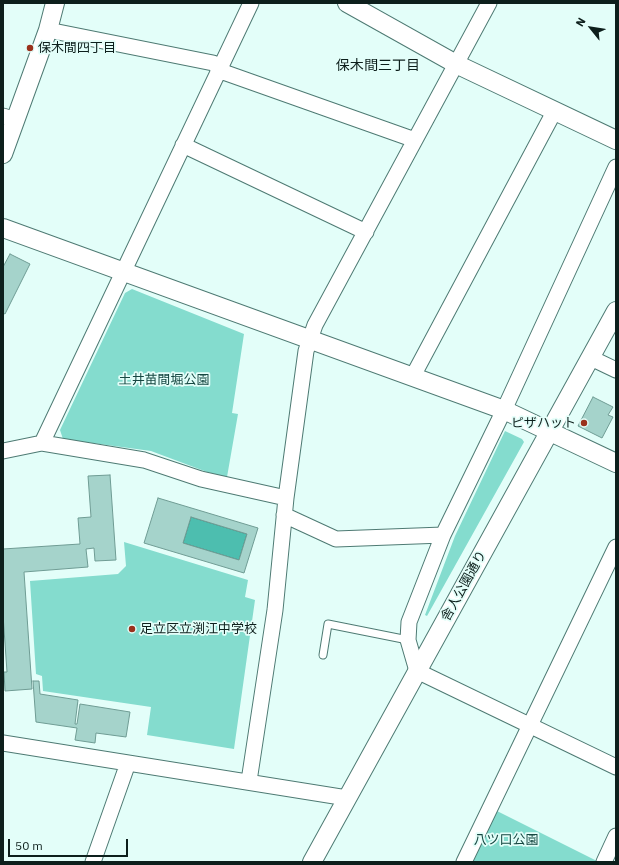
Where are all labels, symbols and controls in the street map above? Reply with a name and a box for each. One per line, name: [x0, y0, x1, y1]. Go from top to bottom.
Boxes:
north arrow: [571, 8, 611, 48]
text: N: [573, 15, 589, 29]
place label: 保木間四丁目: [38, 40, 116, 56]
marker: 保木間四丁目: [25, 43, 35, 53]
district label: 保木間三丁目: [336, 58, 420, 74]
park label: 土井苗間堀公園: [119, 372, 209, 388]
place label: ピザハット: [511, 415, 576, 431]
marker: ピザハット: [579, 418, 589, 428]
street label: 舎人公園通り: [438, 548, 490, 624]
place label: 足立区立渕江中学校: [140, 621, 257, 637]
marker: 足立区立渕江中学校: [127, 624, 137, 634]
scale bar: [10, 831, 130, 857]
park label: 八ツ口公園: [474, 832, 538, 848]
text: 50 m: [15, 838, 43, 853]

